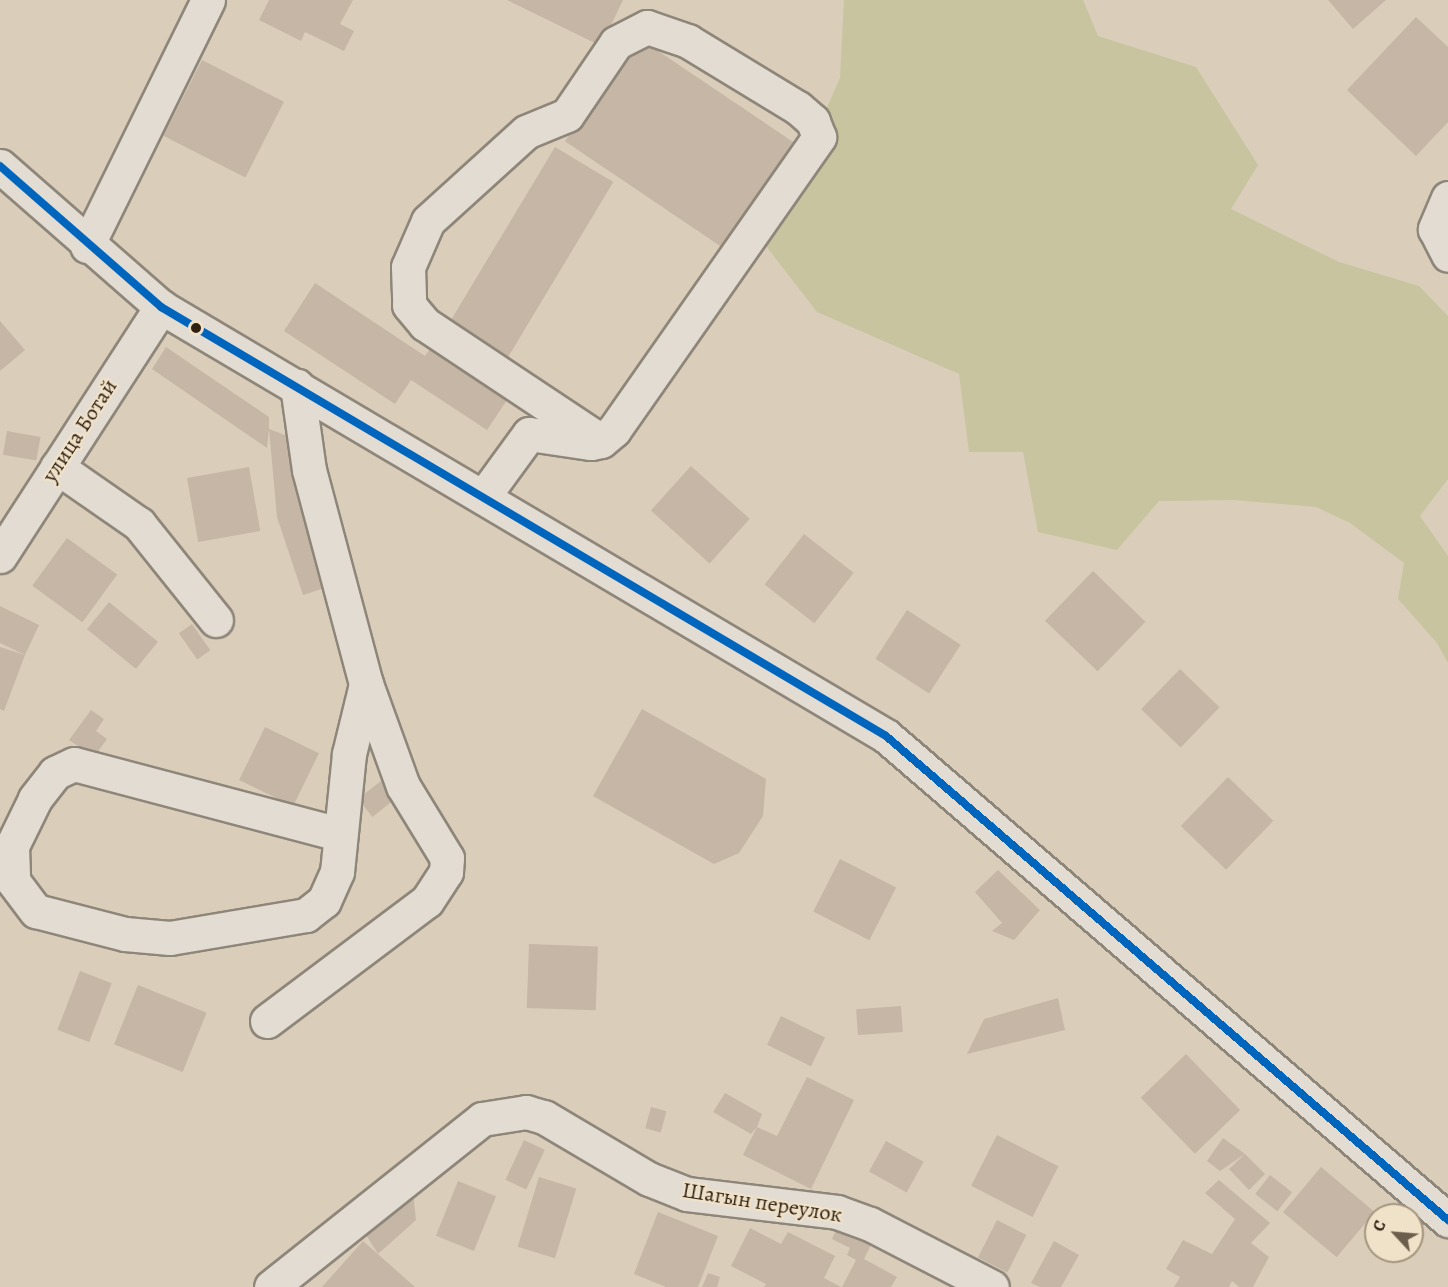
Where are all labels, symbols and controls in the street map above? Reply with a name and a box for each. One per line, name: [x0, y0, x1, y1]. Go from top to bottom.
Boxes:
unlabelled marker: [190, 322, 202, 334]
street label: улица Ботай: [37, 375, 123, 487]
street label: Шагын переулок: [680, 1177, 844, 1229]
north arrow: [1364, 1203, 1424, 1263]
text: С: [1368, 1217, 1392, 1235]

